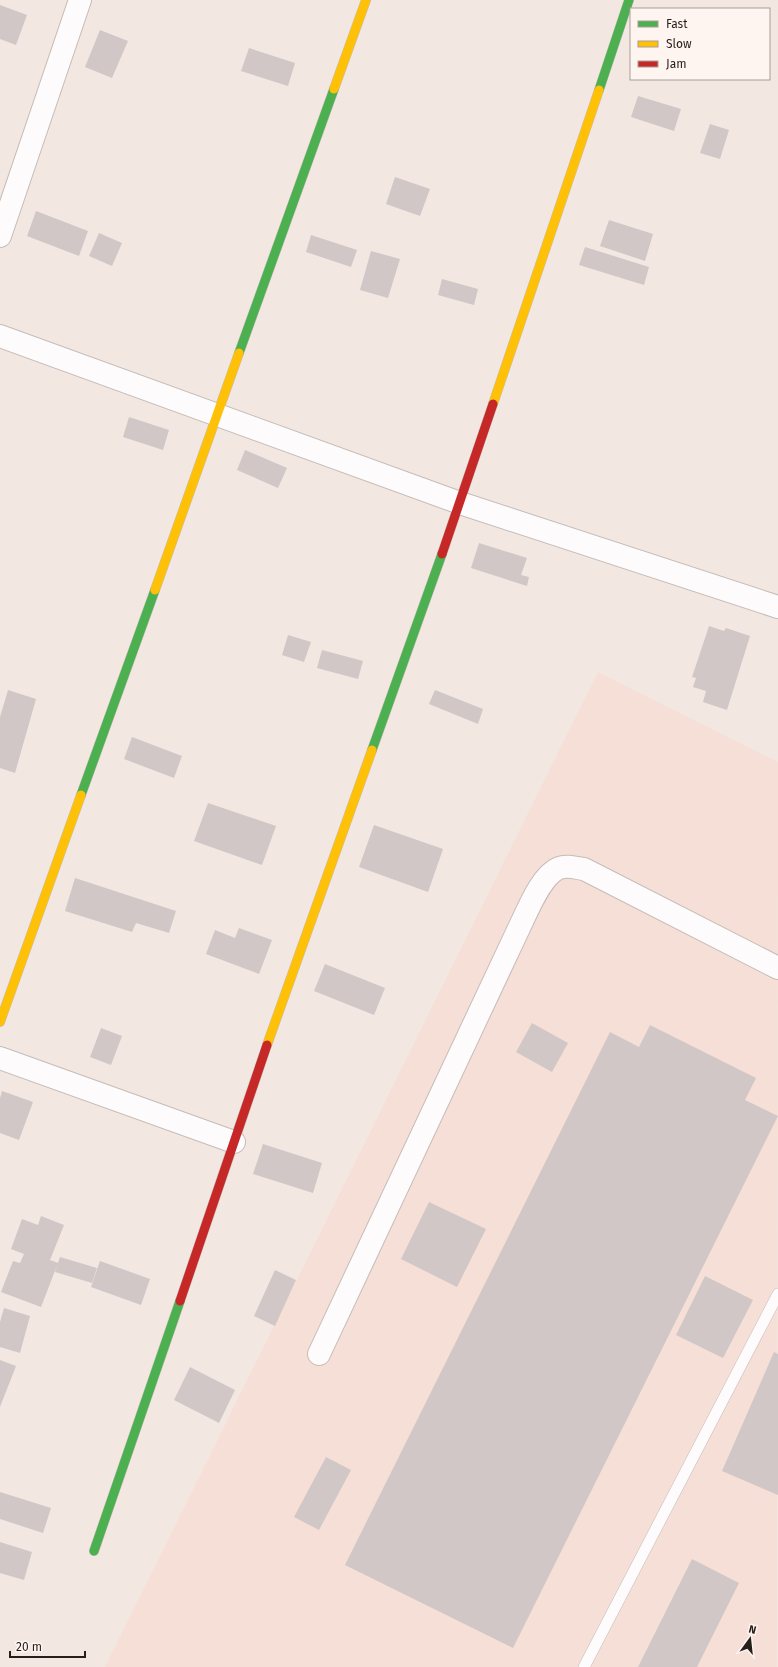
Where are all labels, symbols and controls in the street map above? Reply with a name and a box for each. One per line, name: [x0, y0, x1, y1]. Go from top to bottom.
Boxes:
legend: [630, 8, 770, 80]
text: Fast: [666, 17, 688, 31]
text: Slow: [666, 37, 692, 51]
text: Jam: [666, 57, 686, 71]
north arrow: [730, 1619, 770, 1659]
text: N: [747, 1623, 758, 1637]
scale bar: [10, 1633, 85, 1659]
text: 20 m: [16, 1640, 42, 1654]

